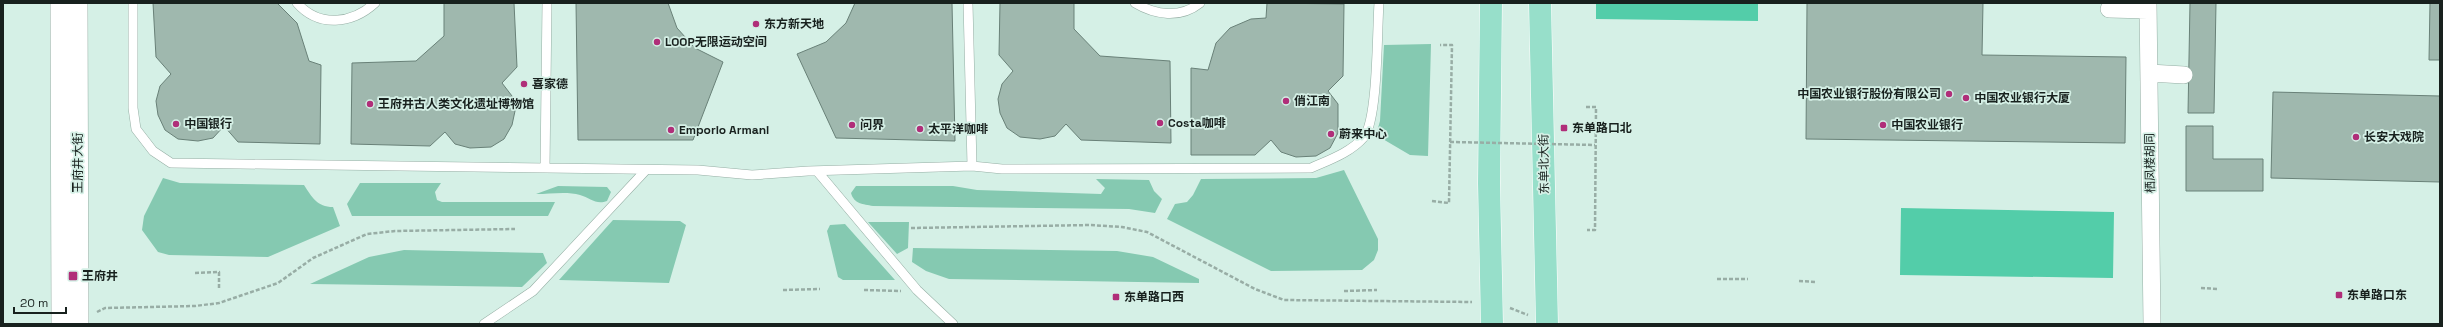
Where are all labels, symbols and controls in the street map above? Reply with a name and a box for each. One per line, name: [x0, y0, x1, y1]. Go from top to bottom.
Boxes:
place label: 东方新天地: [764, 16, 824, 32]
marker: 东方新天地: [751, 19, 761, 29]
place label: LOOP无限运动空间: [665, 34, 767, 50]
marker: LOOP无限运动空间: [652, 37, 662, 47]
place label: 喜家德: [532, 76, 568, 92]
marker: 喜家德: [519, 79, 529, 89]
place label: 中国农业银行股份有限公司: [1797, 86, 1941, 102]
marker: 中国农业银行股份有限公司: [1944, 89, 1954, 99]
place label: 中国农业银行大厦: [1974, 90, 2070, 106]
place label: 俏江南: [1294, 93, 1330, 109]
marker: 中国农业银行大厦: [1961, 93, 1971, 103]
place label: 王府井古人类文化遗址博物馆: [378, 96, 534, 112]
marker: 俏江南: [1281, 96, 1291, 106]
marker: 王府井古人类文化遗址博物馆: [365, 99, 375, 109]
place label: Costa咖啡: [1168, 115, 1226, 131]
place label: 中国银行: [184, 116, 232, 132]
place label: 问界: [860, 117, 884, 133]
place label: 中国农业银行: [1891, 117, 1963, 133]
marker: Costa咖啡: [1155, 118, 1165, 128]
marker: 中国银行: [171, 119, 181, 129]
marker: 问界: [847, 120, 857, 130]
place label: 东单路口北: [1572, 120, 1632, 136]
marker: 中国农业银行: [1878, 120, 1888, 130]
place label: 太平洋咖啡: [928, 121, 988, 137]
place label: Emporio Armani: [679, 122, 769, 138]
marker: 东单路口北: [1559, 123, 1569, 133]
marker: 太平洋咖啡: [915, 124, 925, 134]
marker: Emporio Armani: [666, 125, 676, 135]
place label: 蔚来中心: [1339, 126, 1387, 142]
marker: 蔚来中心: [1326, 129, 1336, 139]
place label: 长安大戏院: [2364, 129, 2424, 145]
marker: 长安大戏院: [2351, 132, 2361, 142]
street label: 王府井大街: [70, 133, 86, 193]
street label: 栖凤楼胡同: [2141, 133, 2159, 193]
street label: 东单北大街: [1535, 134, 1553, 194]
place label: 王府井: [82, 268, 118, 284]
marker: 王府井: [67, 270, 79, 282]
place label: 东单路口东: [2347, 287, 2407, 303]
scale bar: [14, 289, 66, 315]
place label: 东单路口西: [1124, 289, 1184, 305]
marker: 东单路口东: [2334, 290, 2344, 300]
marker: 东单路口西: [1111, 292, 1121, 302]
text: 20 m: [20, 295, 48, 311]

